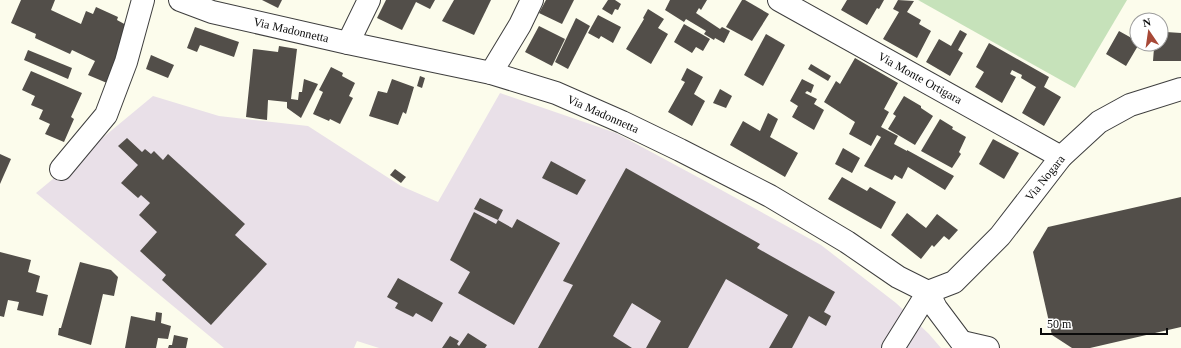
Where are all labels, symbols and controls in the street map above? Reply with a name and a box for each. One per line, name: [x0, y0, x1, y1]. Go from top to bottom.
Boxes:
north arrow: [1129, 12, 1169, 52]
street label: Via Madonnetta: [252, 15, 331, 46]
text: N: [1142, 16, 1152, 29]
street label: Via Monte Ortigara: [876, 49, 965, 107]
street label: Via Madonnetta: [565, 92, 642, 136]
street label: Via Nogara: [1022, 152, 1068, 204]
scale bar: [1041, 310, 1167, 336]
text: 50 m: [1047, 317, 1072, 331]

